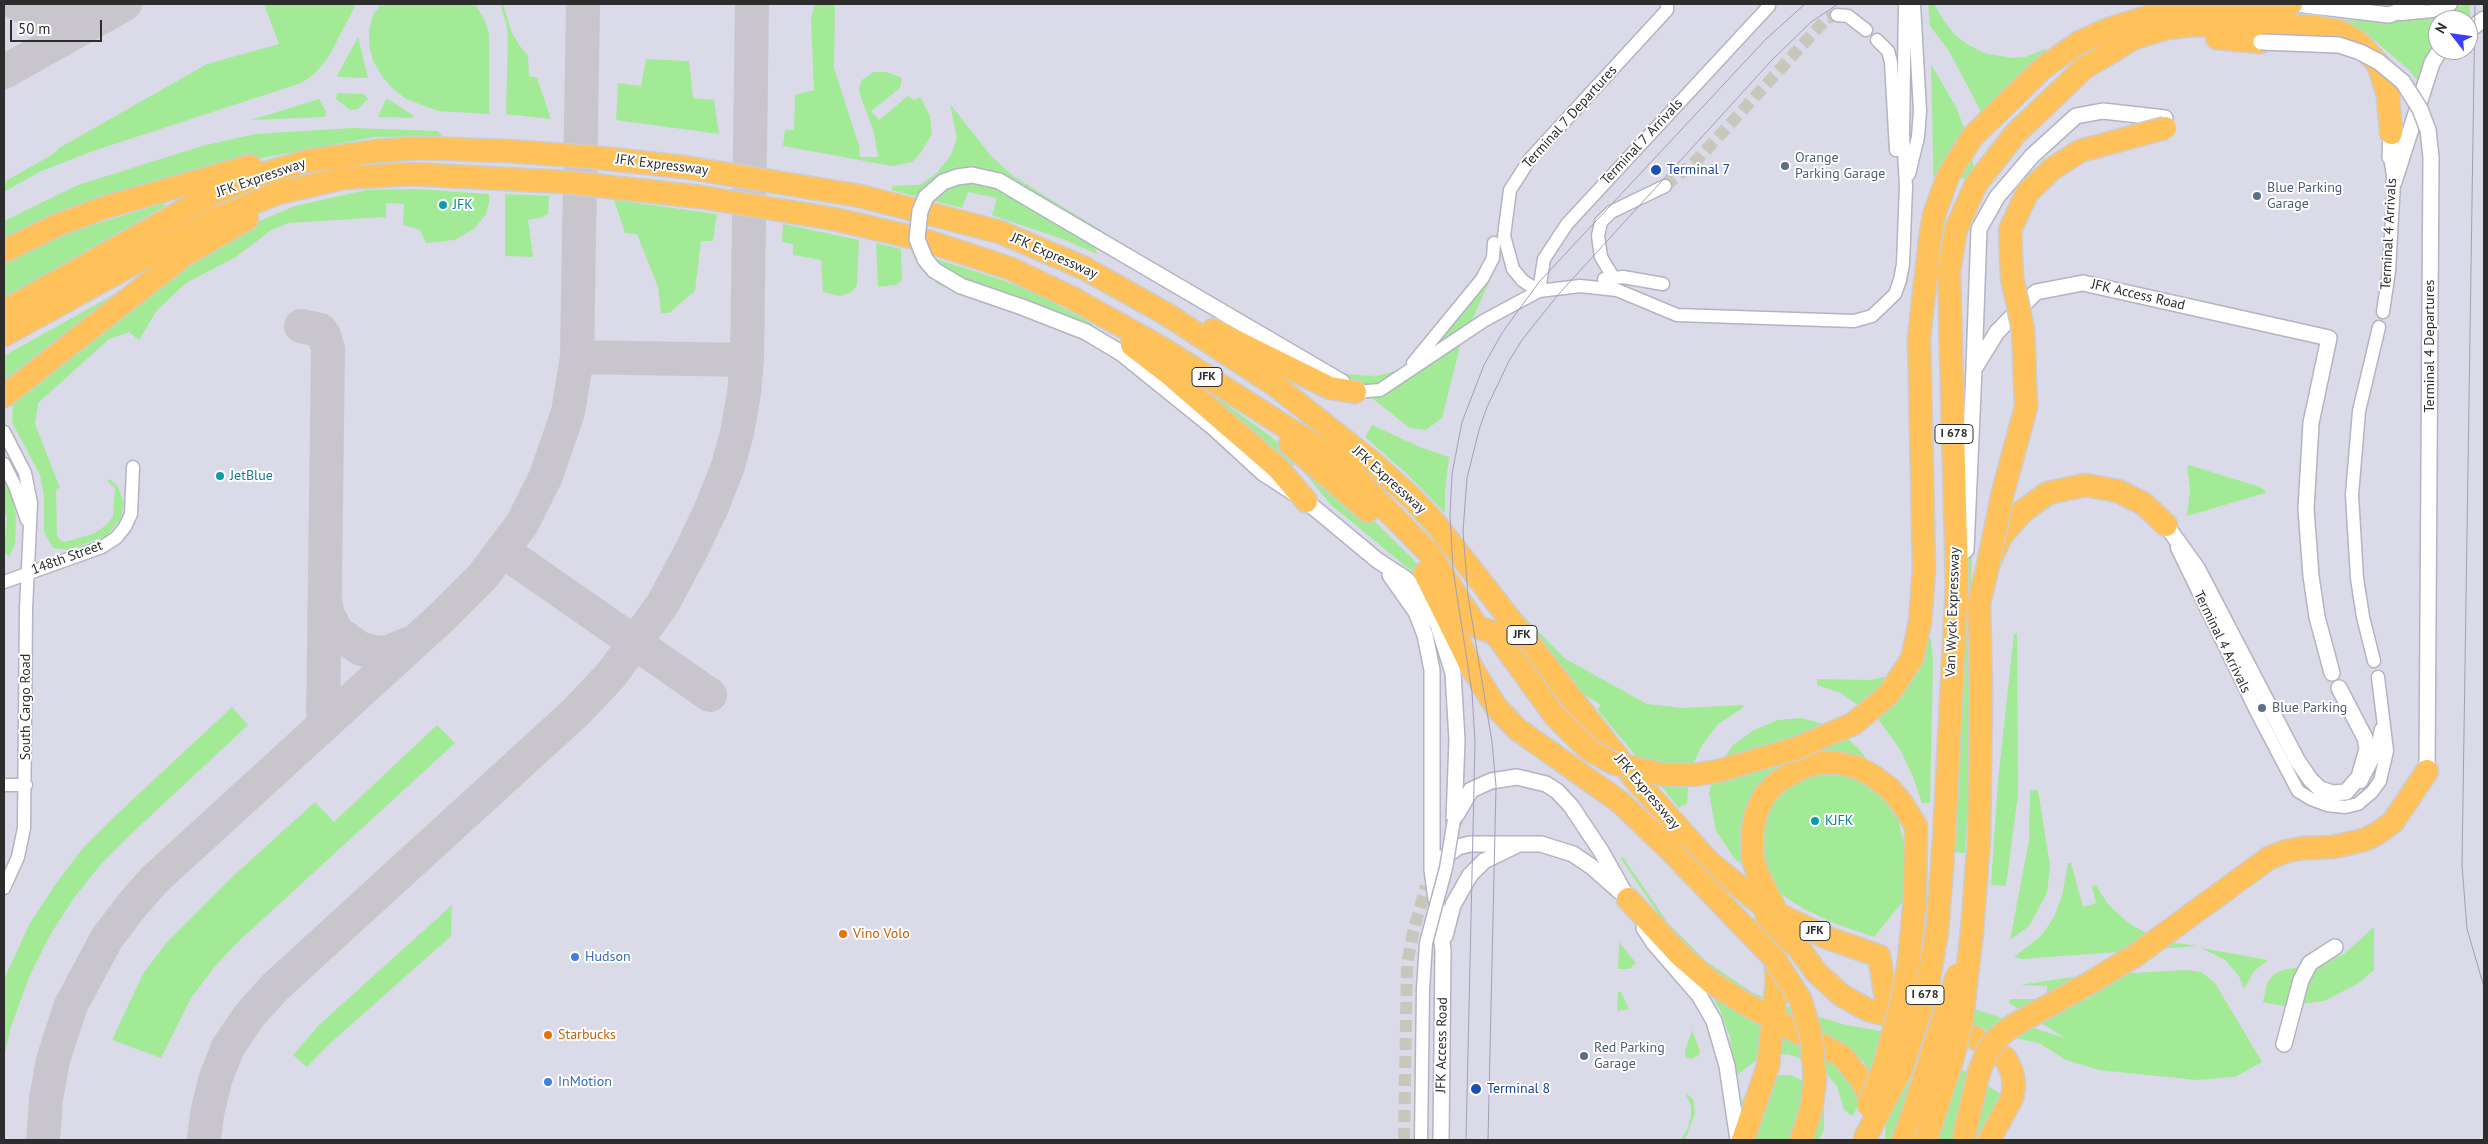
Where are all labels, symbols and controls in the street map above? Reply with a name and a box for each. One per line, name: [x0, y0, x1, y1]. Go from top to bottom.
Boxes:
scale bar: [12, 10, 105, 42]
north arrow: [2428, 10, 2478, 60]
text: 50 m: [18, 19, 51, 38]
text: N: [2431, 20, 2451, 36]
street label: Terminal 7 Departures: [1519, 62, 1621, 172]
street label: Terminal 7 Arrivals: [1598, 95, 1686, 189]
place label: Orange Parking Garage: [1795, 150, 1885, 182]
street label: JFK Expressway: [615, 151, 709, 179]
street label: JFK Expressway: [214, 155, 308, 201]
marker: Orange Parking Garage: [1779, 160, 1791, 172]
place label: Terminal 7: [1667, 162, 1730, 178]
marker: Terminal 7: [1649, 163, 1663, 177]
street label: Terminal 4 Arrivals: [2378, 178, 2400, 290]
place label: Blue Parking Garage: [2267, 180, 2342, 212]
marker: Blue Parking Garage: [2251, 190, 2263, 202]
place label: JFK: [453, 197, 473, 213]
marker: JFK: [437, 199, 449, 211]
street label: JFK Expressway: [1008, 229, 1100, 283]
street label: JFK Access Road: [2089, 276, 2187, 314]
street label: Terminal 4 Departures: [2422, 280, 2438, 412]
road number: JFK: [1192, 368, 1222, 387]
road number: I 678: [1935, 424, 1973, 444]
street label: JFK Expressway: [1349, 443, 1429, 517]
place label: JetBlue: [230, 468, 273, 484]
marker: JetBlue: [214, 470, 226, 482]
street label: 148th Street: [29, 537, 105, 579]
street label: Van Wyck Expressway: [1942, 547, 1964, 677]
street label: Terminal 4 Arrivals: [2190, 588, 2254, 696]
road number: JFK: [1507, 626, 1537, 644]
street label: South Cargo Road: [18, 654, 34, 760]
place label: Blue Parking: [2272, 700, 2347, 716]
marker: Blue Parking: [2256, 702, 2268, 714]
street label: JFK Expressway: [1611, 751, 1683, 833]
place label: KJFK: [1825, 813, 1853, 829]
marker: KJFK: [1809, 815, 1821, 827]
road number: JFK: [1800, 921, 1830, 940]
place label: Vino Volo: [853, 926, 910, 942]
marker: Vino Volo: [837, 928, 849, 940]
place label: Hudson: [585, 949, 631, 965]
marker: Hudson: [569, 951, 581, 963]
road number: I 678: [1906, 986, 1944, 1004]
street label: JFK Access Road: [1433, 997, 1451, 1093]
place label: Starbucks: [558, 1027, 616, 1043]
marker: Starbucks: [542, 1029, 554, 1041]
place label: Red Parking Garage: [1594, 1040, 1665, 1072]
marker: Red Parking Garage: [1578, 1050, 1590, 1062]
place label: InMotion: [558, 1074, 612, 1090]
marker: InMotion: [542, 1076, 554, 1088]
place label: Terminal 8: [1487, 1081, 1550, 1097]
marker: Terminal 8: [1469, 1082, 1483, 1096]

